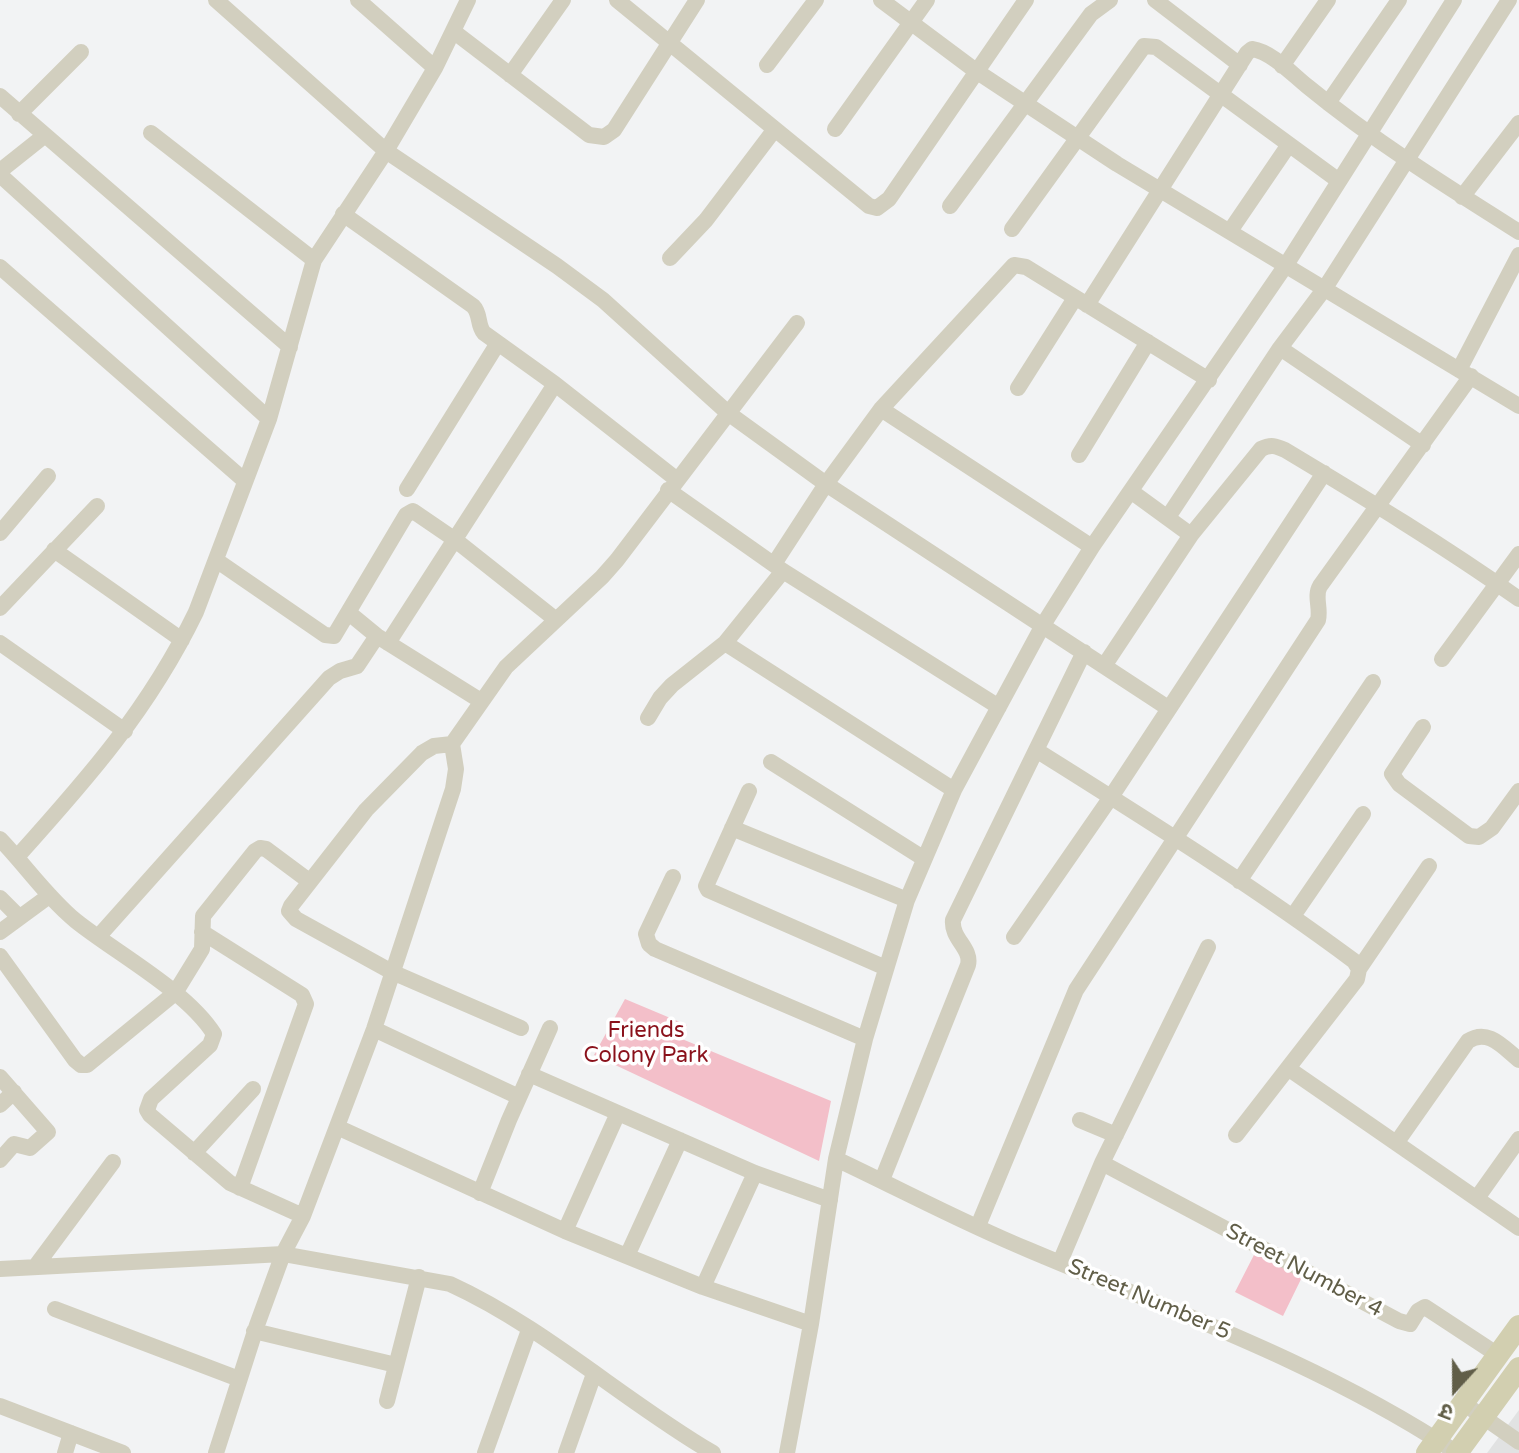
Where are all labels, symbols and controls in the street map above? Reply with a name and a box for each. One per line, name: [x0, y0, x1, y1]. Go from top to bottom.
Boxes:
park label: Friends Colony Park: [584, 1018, 708, 1070]
street label: Street Number 4: [1221, 1219, 1387, 1323]
street label: Street Number 5: [1064, 1254, 1234, 1346]
north arrow: [1415, 1349, 1495, 1429]
text: उ: [1436, 1397, 1457, 1426]

